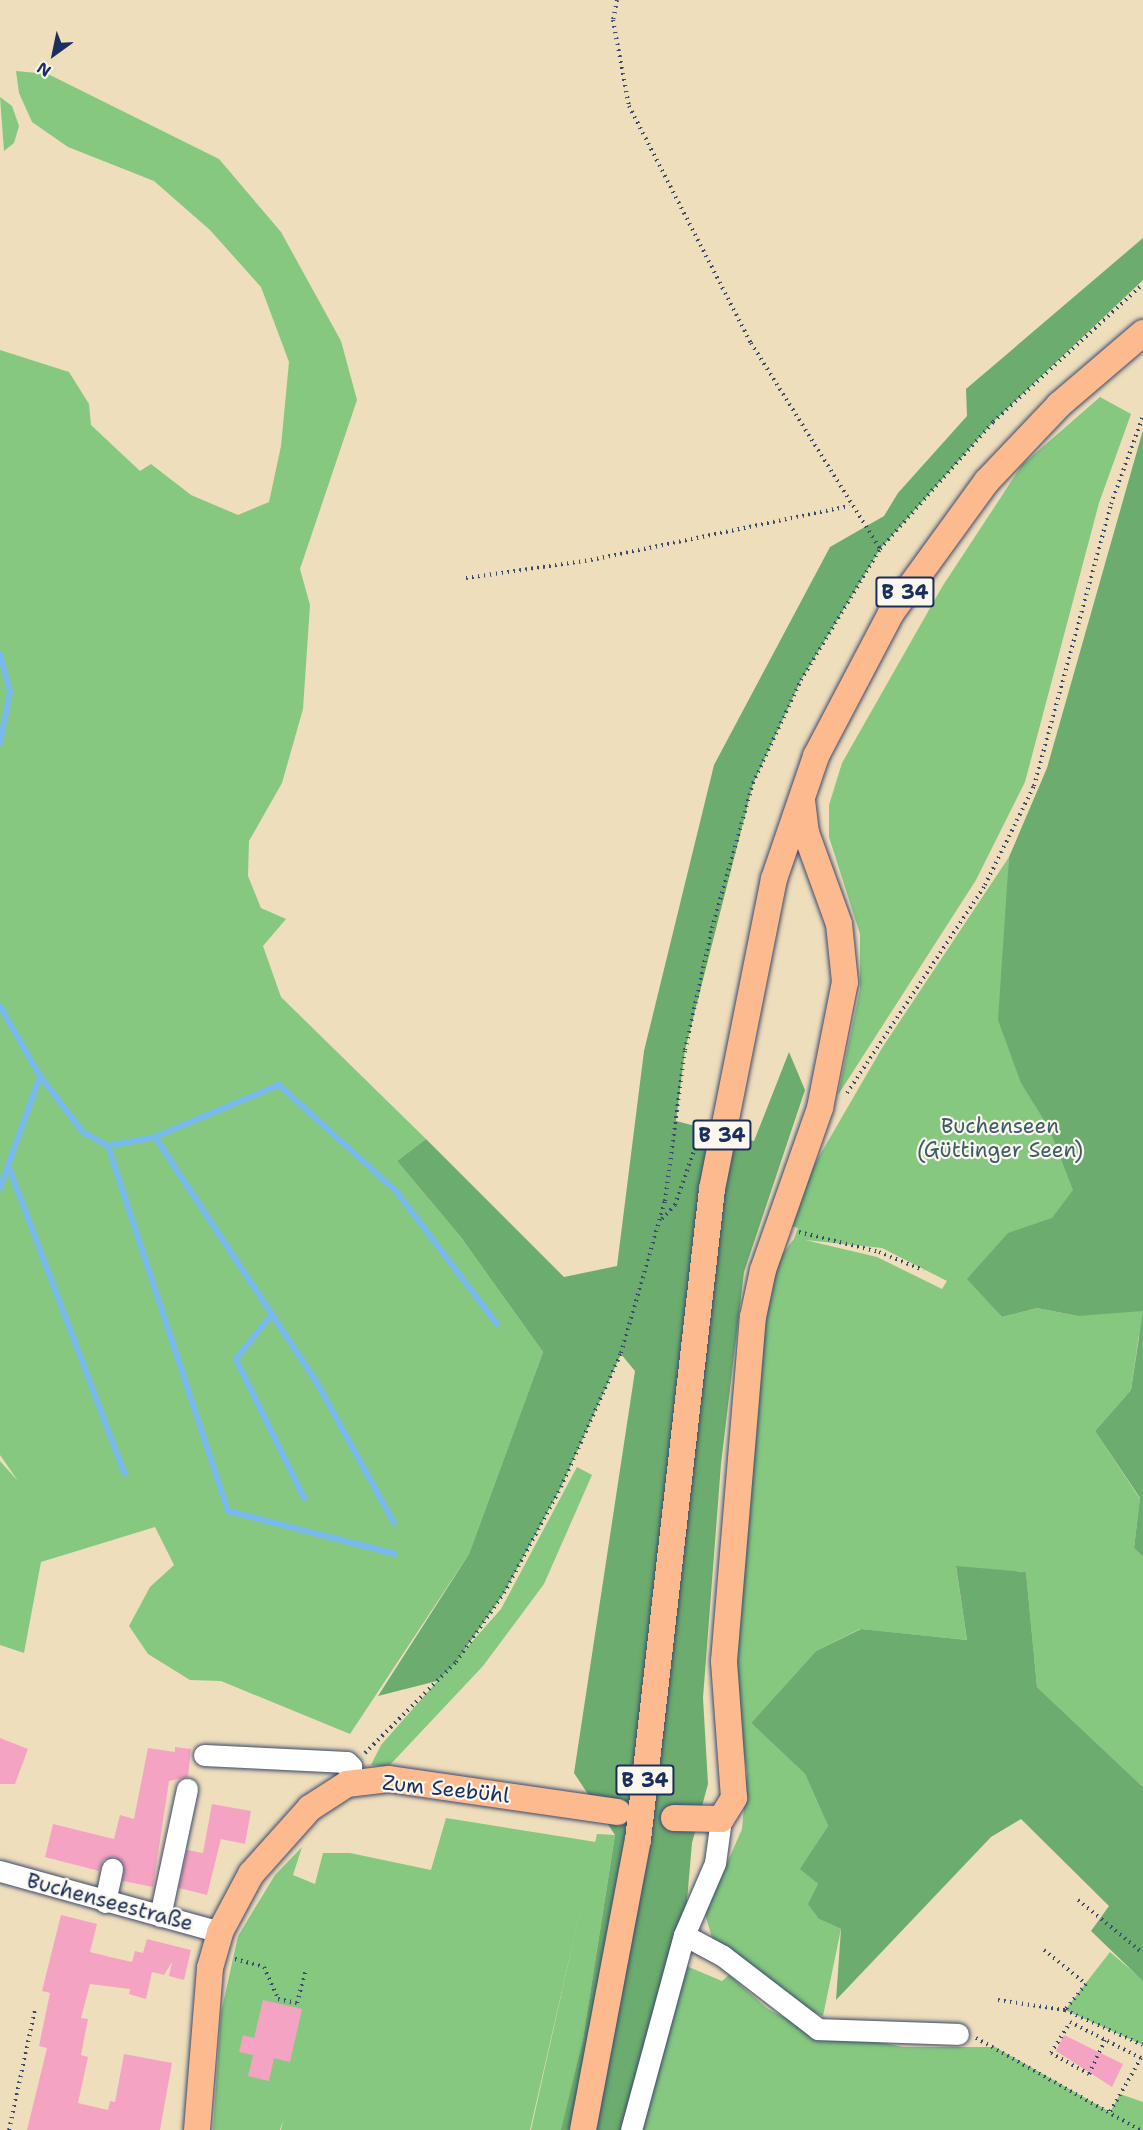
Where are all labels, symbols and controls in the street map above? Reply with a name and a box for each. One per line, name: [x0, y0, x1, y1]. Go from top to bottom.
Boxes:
north arrow: [24, 24, 84, 84]
text: N: [33, 57, 55, 82]
road number: B 34: [875, 575, 935, 609]
park label: Buchenseen (Güttinger Seen): [917, 1113, 1083, 1163]
road number: B 34: [692, 1118, 752, 1152]
road number: B 34: [615, 1763, 675, 1797]
street label: Zum Seebühl: [381, 1770, 511, 1808]
street label: Buchenseestraße: [24, 1868, 196, 1936]

